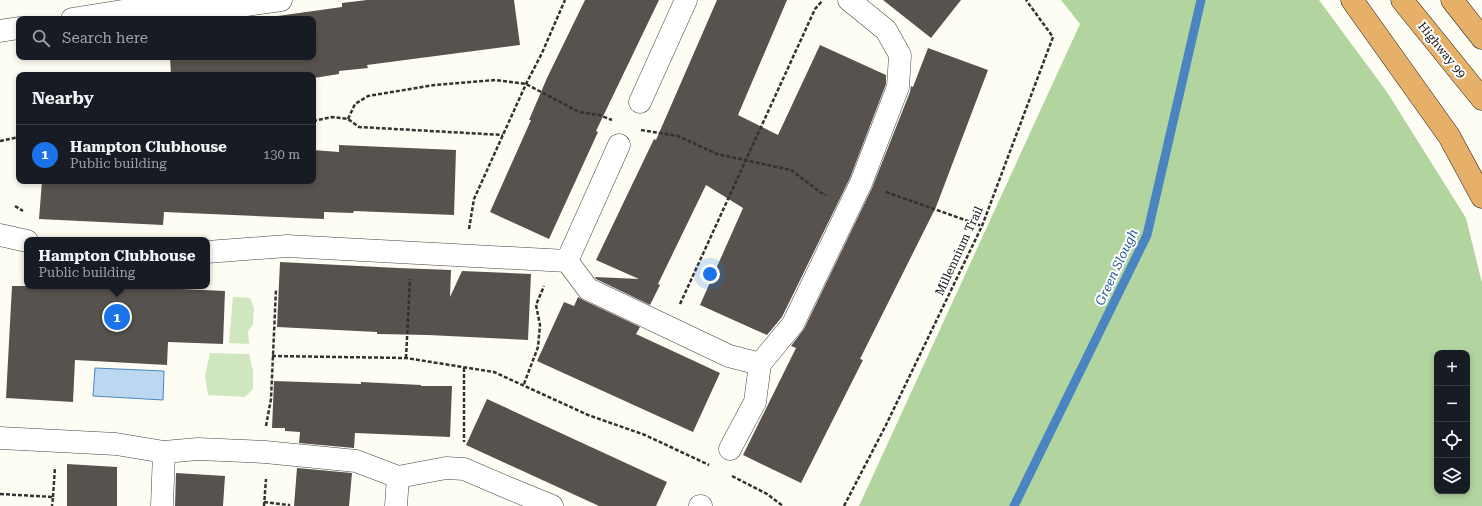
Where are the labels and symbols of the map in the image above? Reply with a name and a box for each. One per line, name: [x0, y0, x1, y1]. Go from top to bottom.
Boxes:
street label: Highway 99: [1415, 19, 1469, 81]
street label: Millennium Trail: [932, 204, 986, 298]
water label: Green Slough: [1092, 226, 1141, 308]
your location: [700, 264, 720, 284]
pin: 1: [104, 302, 130, 332]

